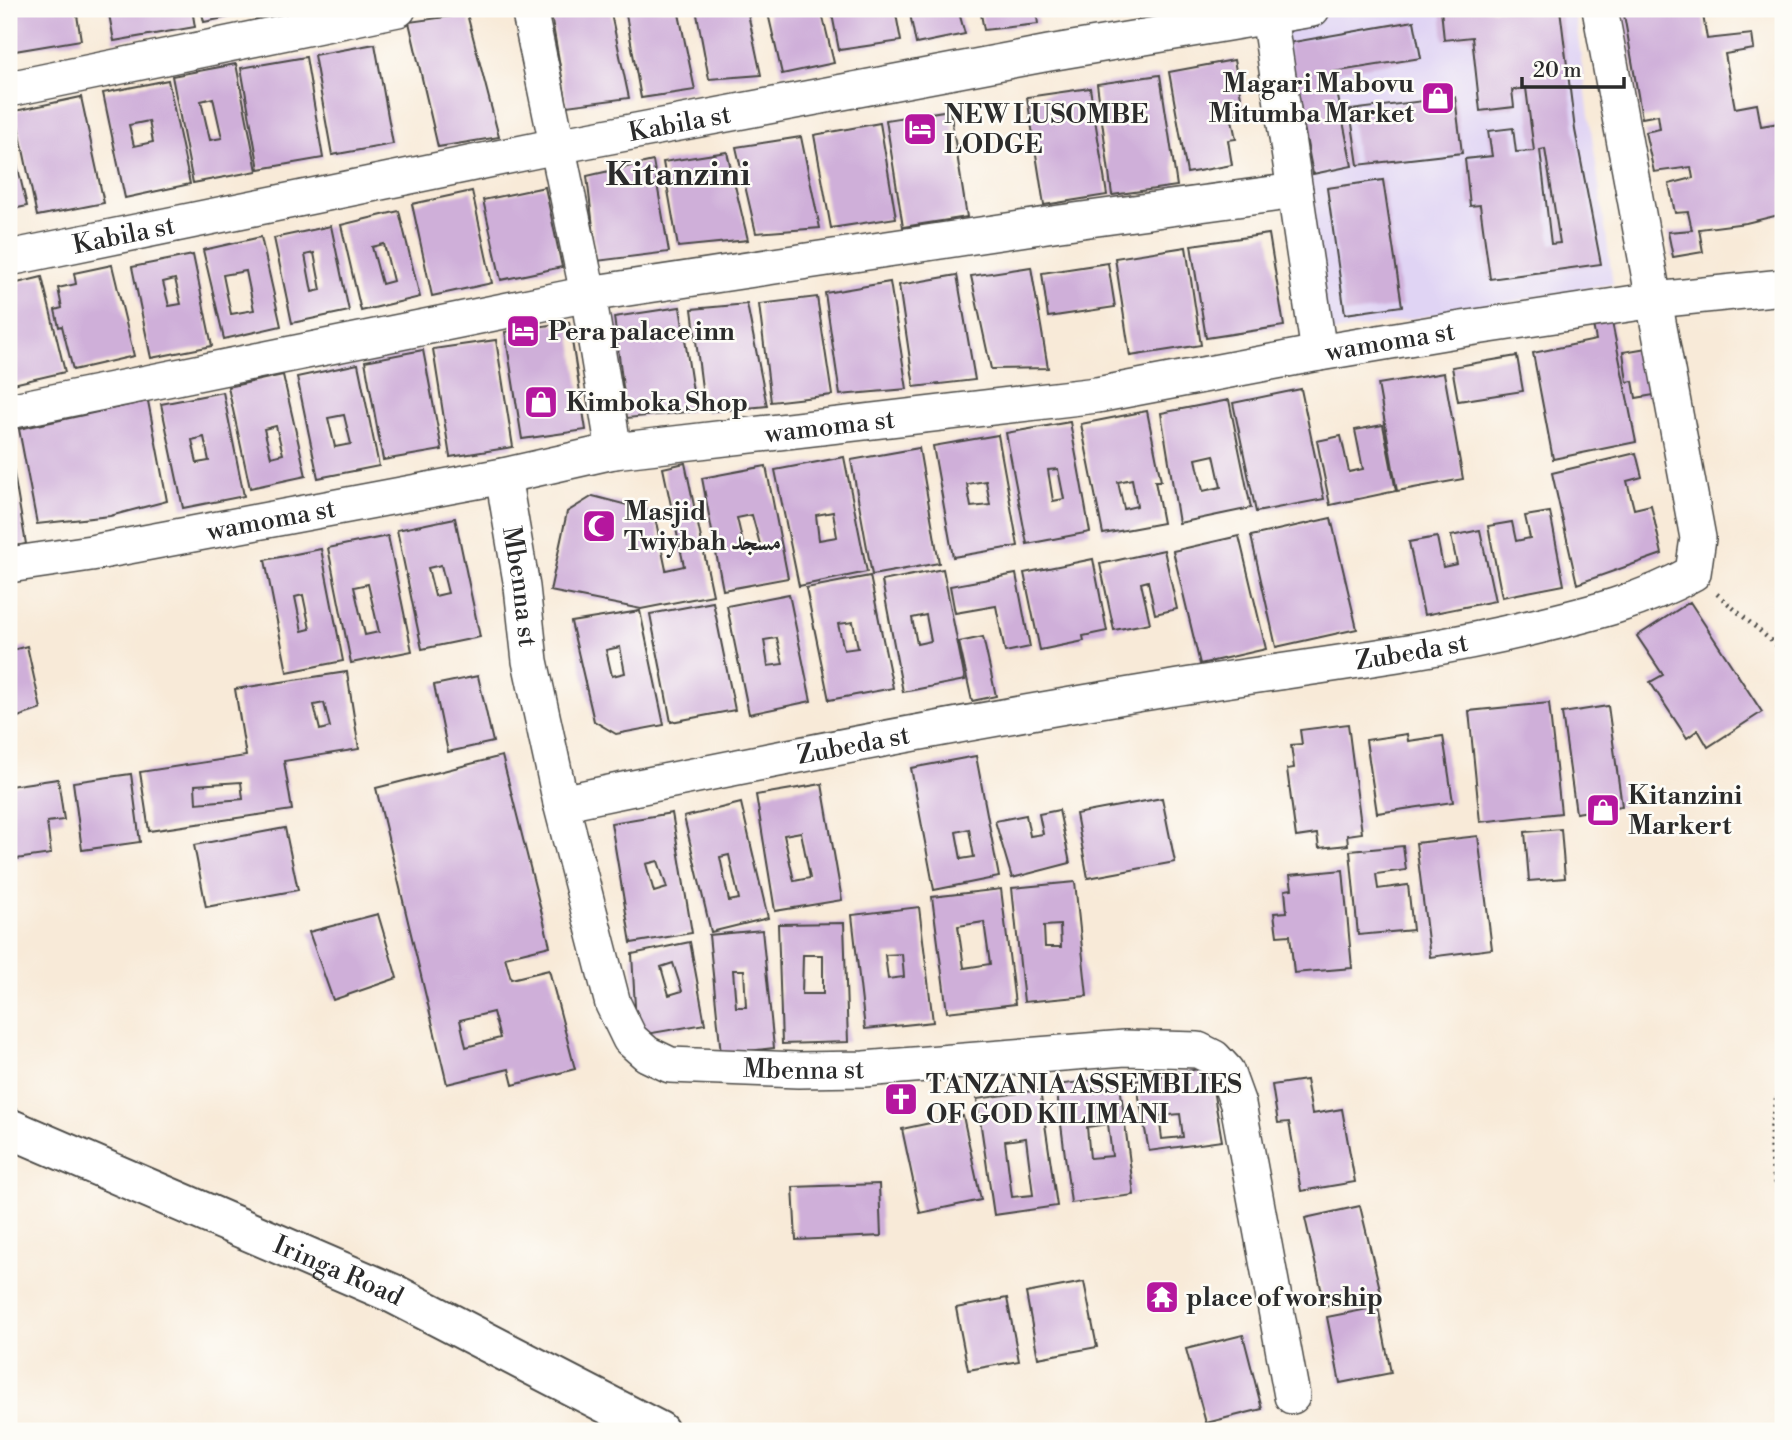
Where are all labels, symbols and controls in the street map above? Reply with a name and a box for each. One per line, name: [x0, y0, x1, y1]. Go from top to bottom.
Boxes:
scale bar: [1522, 46, 1624, 90]
text: 20 m: [1533, 58, 1582, 84]
place label: Magari Mabovu Mitumba Market: [1209, 68, 1415, 130]
shop icon: Magari Mabovu Mitumba Market: [1419, 79, 1457, 117]
street label: Kabila st: [626, 98, 734, 149]
place label: NEW LUSOMBE LODGE: [944, 99, 1148, 161]
hotel icon: NEW LUSOMBE LODGE: [901, 110, 939, 148]
district label: Kitanzini: [605, 155, 751, 196]
street label: Kabila st: [70, 210, 178, 262]
hotel icon: Pera palace inn: [504, 312, 542, 350]
street label: wamoma st: [1322, 315, 1457, 369]
place label: Pera palace inn: [548, 316, 735, 348]
shop icon: Kimboka Shop: [522, 383, 560, 421]
place label: Kimboka Shop: [566, 387, 748, 419]
street label: wamoma st: [762, 404, 897, 451]
street label: wamoma st: [203, 493, 338, 548]
place label: Masjid Twiybah مسجد: [624, 496, 781, 558]
mosque icon: Masjid Twiybah مسجد: [580, 507, 618, 545]
street label: Mbenna st: [495, 524, 543, 649]
street label: Zubeda st: [1353, 627, 1471, 678]
street label: Zubeda st: [794, 719, 912, 772]
place label: Kitanzini Markert: [1628, 780, 1742, 842]
shop icon: Kitanzini Markert: [1584, 791, 1622, 829]
street label: Mbenna st: [743, 1053, 865, 1087]
place label: TANZANIA ASSEMBLIES OF GOD KILIMANI: [926, 1069, 1242, 1131]
church icon: TANZANIA ASSEMBLIES OF GOD KILIMANI: [882, 1080, 920, 1118]
street label: Iringa Road: [269, 1229, 409, 1313]
temple icon: place of worship: [1143, 1278, 1181, 1316]
place label: place of worship: [1186, 1282, 1383, 1314]

